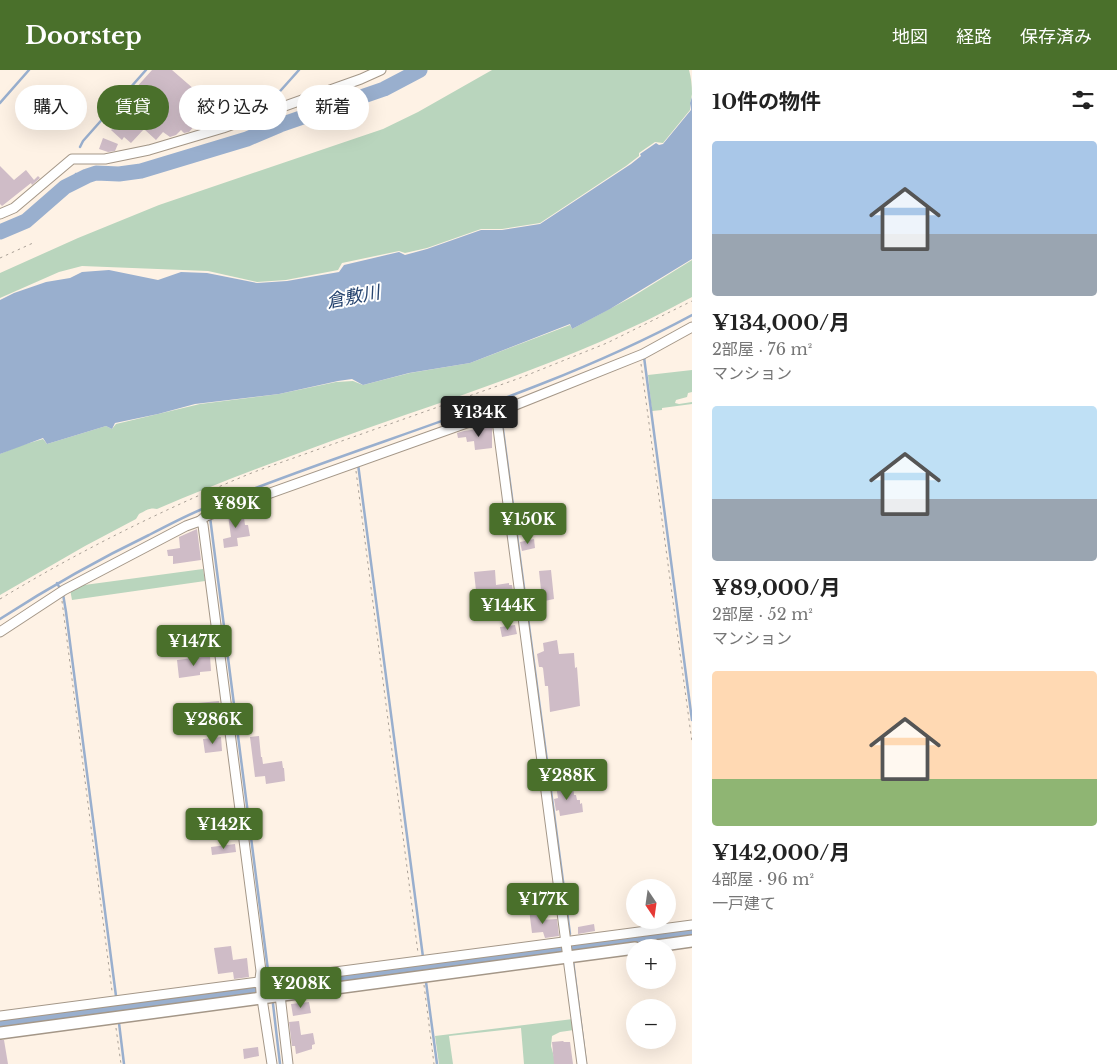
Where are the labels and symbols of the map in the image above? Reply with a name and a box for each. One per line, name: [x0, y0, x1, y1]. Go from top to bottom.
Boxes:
water label: 倉敷川: [324, 281, 384, 313]
pin: ¥134K: [444, 396, 514, 438]
pin: ¥89K: [206, 486, 266, 529]
pin: ¥150K: [493, 502, 563, 545]
pin: ¥144K: [473, 588, 543, 631]
pin: ¥147K: [159, 624, 229, 667]
pin: ¥286K: [178, 702, 248, 745]
pin: ¥288K: [532, 758, 602, 801]
pin: ¥142K: [189, 808, 259, 850]
north arrow: [626, 879, 676, 929]
pin: ¥177K: [508, 882, 578, 925]
pin: ¥208K: [266, 966, 336, 1009]

